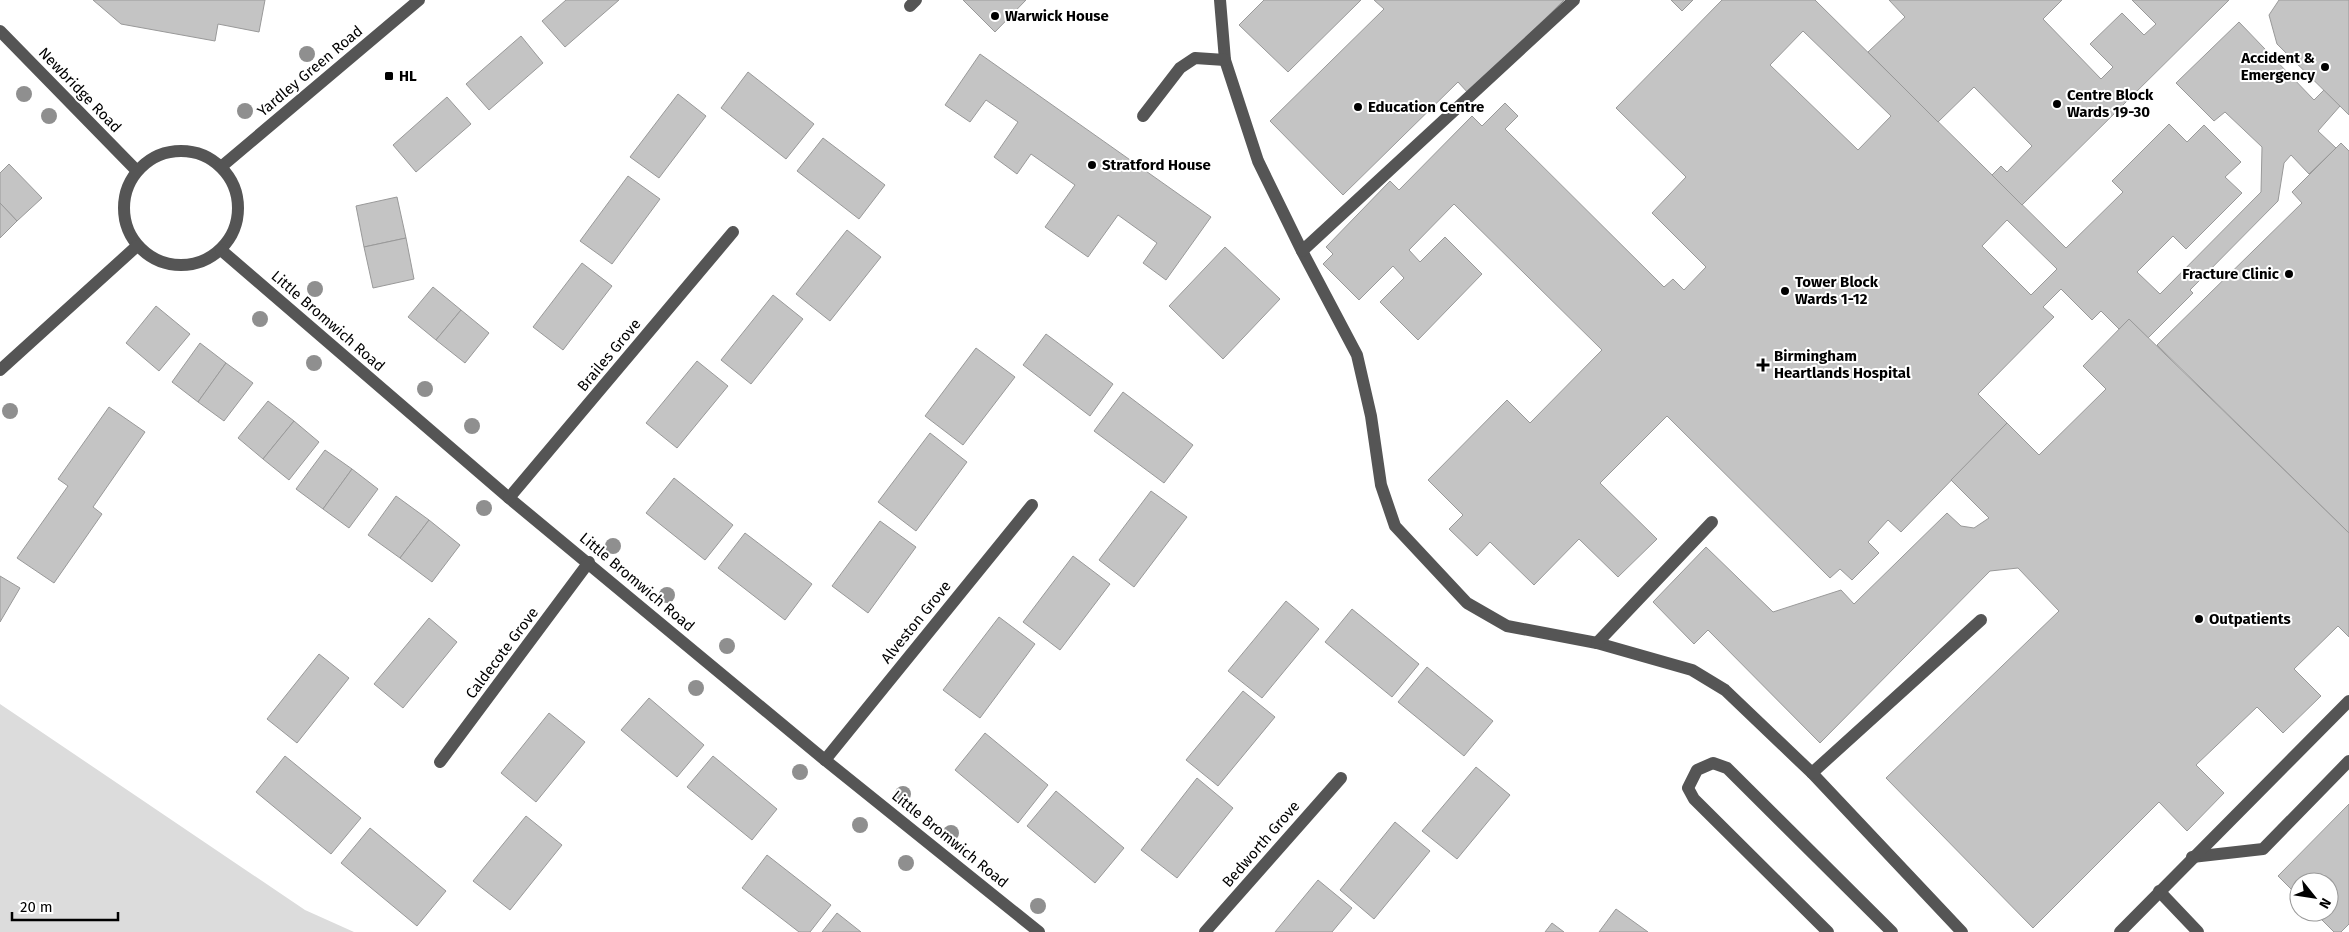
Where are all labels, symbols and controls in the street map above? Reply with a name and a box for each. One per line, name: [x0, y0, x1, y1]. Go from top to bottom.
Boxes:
place label: Warwick House: [1005, 7, 1109, 25]
marker: Warwick House: [989, 10, 1001, 22]
street label: Yardley Green Road: [254, 22, 366, 120]
street label: Newbridge Road: [35, 44, 125, 136]
place label: Accident & Emergency: [2240, 49, 2316, 84]
marker: Accident & Emergency: [2319, 61, 2331, 73]
place label: HL: [399, 67, 417, 85]
marker: HL: [383, 70, 395, 82]
place label: Centre Block Wards 19-30: [2067, 86, 2154, 121]
place label: Education Centre: [1368, 98, 1484, 116]
marker: Centre Block Wards 19-30: [2051, 98, 2063, 110]
marker: Education Centre: [1352, 101, 1364, 113]
place label: Stratford House: [1102, 156, 1211, 174]
marker: Stratford House: [1086, 159, 1098, 171]
place label: Fracture Clinic: [2182, 265, 2280, 283]
street label: Little Bromwich Road: [268, 267, 388, 375]
marker: Fracture Clinic: [2283, 268, 2295, 280]
place label: Tower Block Wards 1-12: [1795, 273, 1879, 308]
marker: Tower Block Wards 1-12: [1779, 285, 1791, 297]
street label: Brailes Grove: [573, 315, 645, 395]
place label: Birmingham Heartlands Hospital: [1774, 347, 1911, 382]
marker: Birmingham Heartlands Hospital: [1756, 358, 1770, 372]
street label: Little Bromwich Road: [576, 529, 698, 635]
street label: Alveston Grove: [877, 577, 955, 667]
street label: Caldecote Grove: [462, 604, 542, 702]
place label: Outpatients: [2209, 610, 2291, 628]
marker: Outpatients: [2193, 613, 2205, 625]
street label: Little Bromwich Road: [888, 787, 1012, 891]
street label: Bedworth Grove: [1219, 797, 1303, 891]
north arrow: [2289, 872, 2339, 922]
scale bar: [12, 890, 119, 922]
text: N: [2315, 895, 2335, 912]
text: 20 m: [20, 898, 53, 916]

